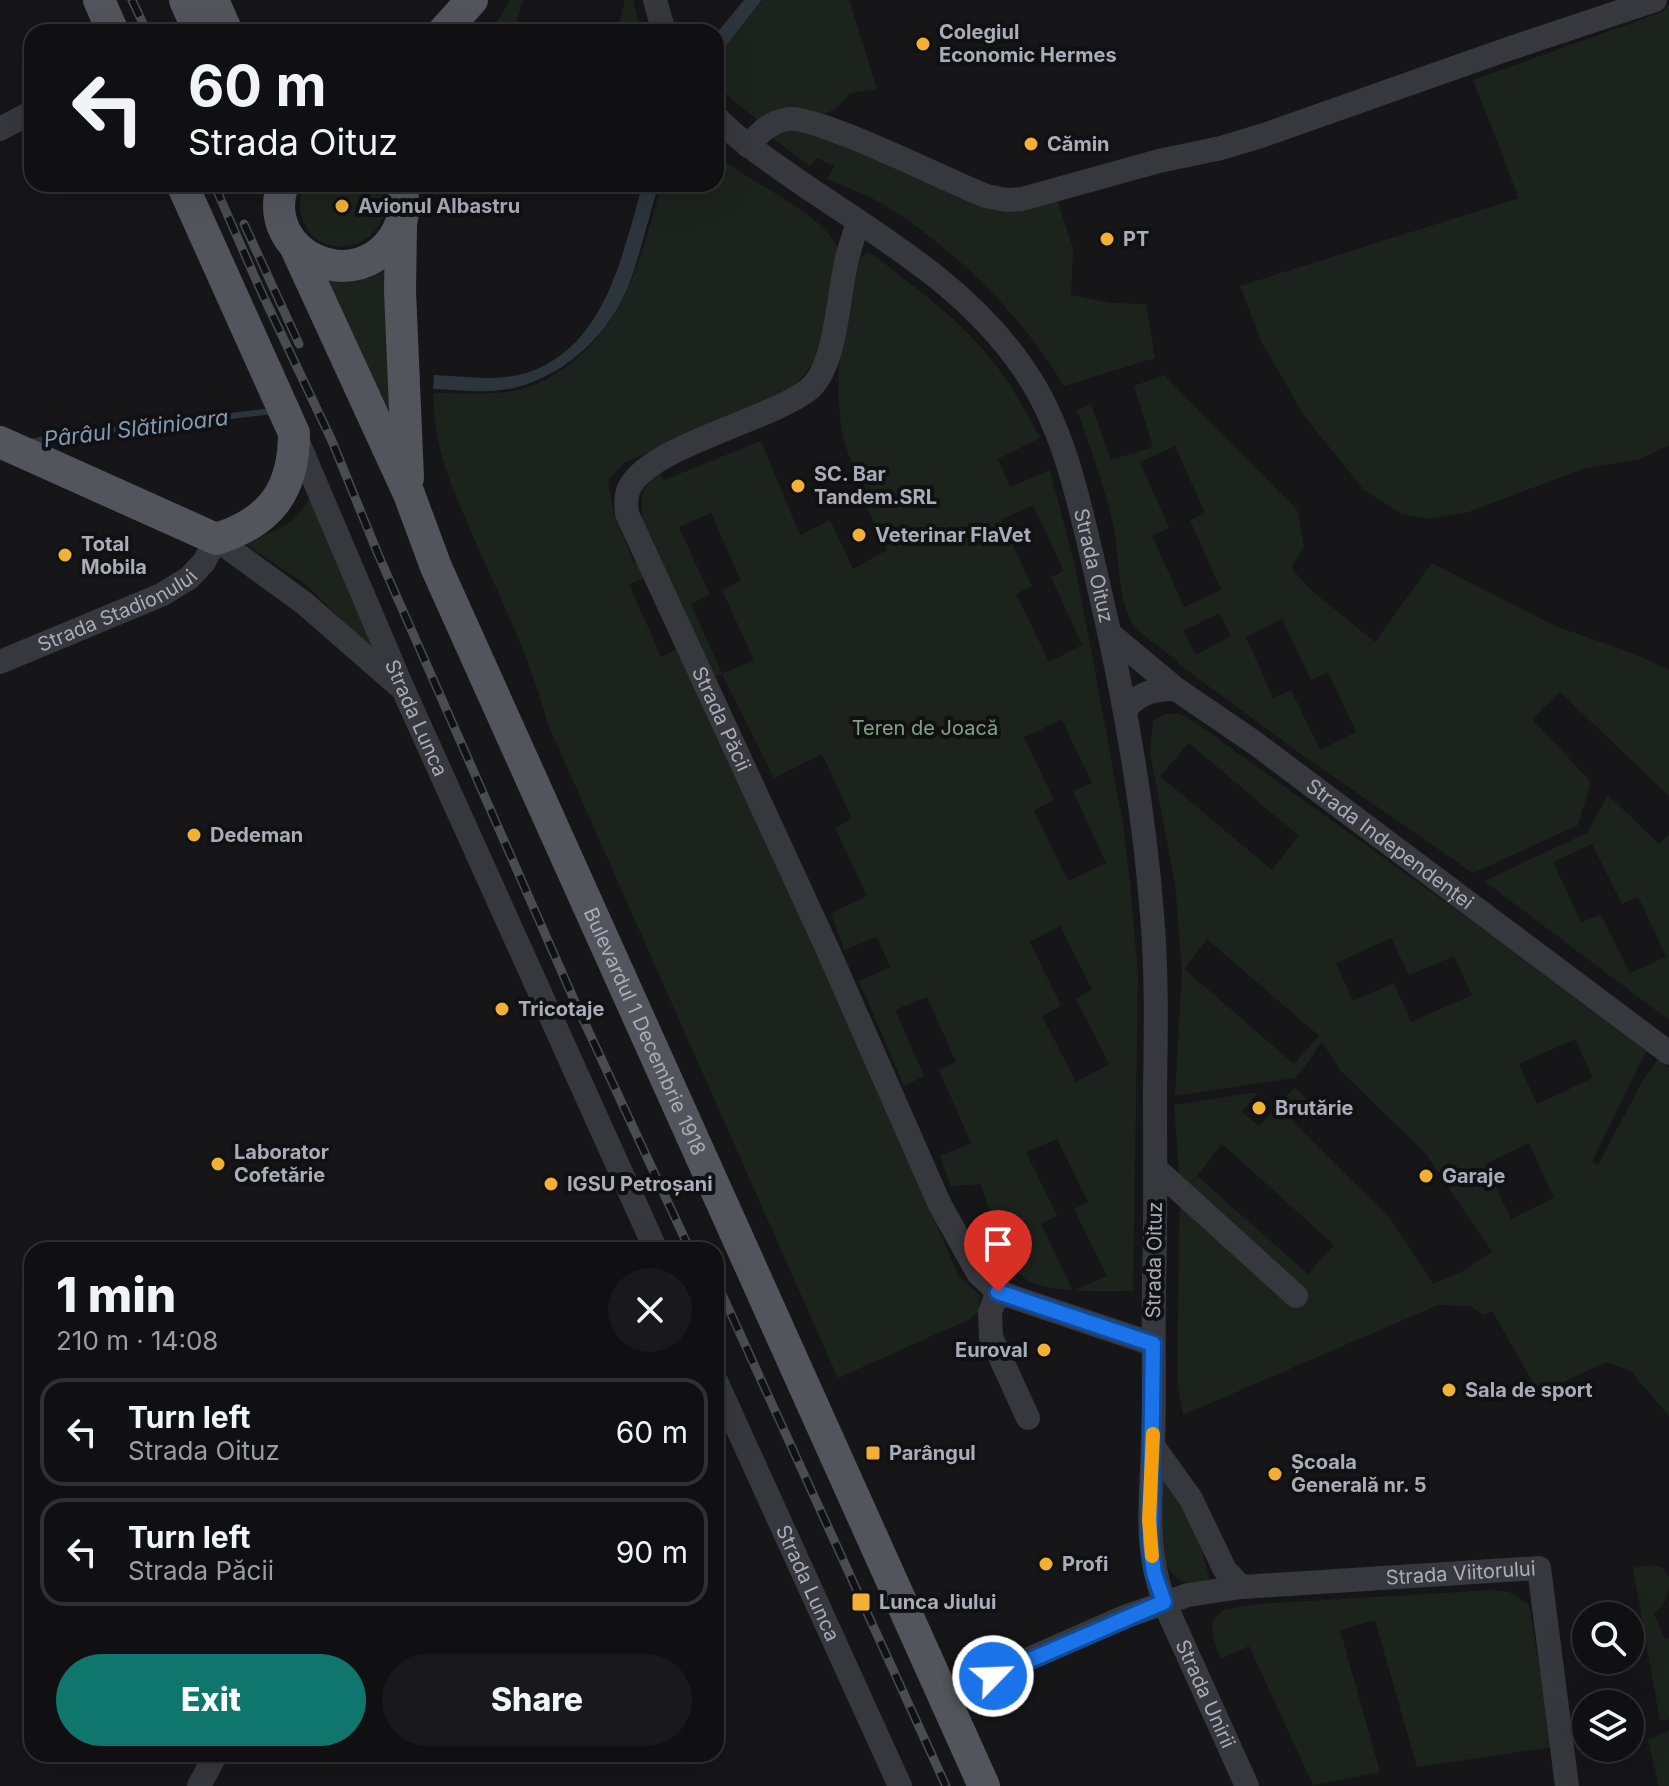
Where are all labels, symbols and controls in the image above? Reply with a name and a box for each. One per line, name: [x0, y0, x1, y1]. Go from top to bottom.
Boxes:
place label: Colegiul Economic Hermes: [939, 20, 1117, 67]
marker: Colegiul Economic Hermes: [914, 35, 932, 53]
text: 60 m: [188, 52, 327, 120]
icon: left: [56, 56, 160, 160]
text: Strada Oituz: [188, 120, 398, 164]
place label: Cămin: [1047, 132, 1110, 156]
marker: Cămin: [1022, 135, 1040, 153]
place label: Avionul Albastru: [358, 194, 520, 218]
marker: Avionul Albastru: [333, 197, 351, 215]
place label: PT: [1123, 227, 1149, 251]
marker: PT: [1098, 230, 1116, 248]
water label: Pârâul Slătinioara: [42, 404, 230, 452]
place label: SC. Bar Tandem.SRL: [814, 462, 937, 509]
marker: SC. Bar Tandem.SRL: [789, 477, 807, 495]
street label: Strada Oituz: [1069, 506, 1119, 625]
place label: Veterinar FlaVet: [875, 523, 1031, 547]
marker: Veterinar FlaVet: [850, 526, 868, 544]
place label: Total Mobila: [81, 532, 147, 579]
marker: Total Mobila: [56, 546, 74, 564]
street label: Strada Stadionului: [34, 565, 203, 657]
street label: Strada Lunca: [380, 656, 453, 780]
street label: Strada Păcii: [687, 663, 756, 775]
park label: Teren de Joacă: [852, 716, 998, 740]
street label: Strada Independenței: [1301, 774, 1478, 914]
place label: Dedeman: [210, 823, 303, 847]
marker: Dedeman: [185, 826, 203, 844]
street label: Bulevardul 1 Decembrie 1918: [579, 904, 711, 1159]
place label: Tricotaje: [518, 997, 604, 1021]
marker: Tricotaje: [493, 1000, 511, 1018]
place label: Brutărie: [1275, 1096, 1354, 1120]
marker: Brutărie: [1250, 1099, 1268, 1117]
place label: Laborator Cofetărie: [234, 1140, 329, 1187]
marker: Laborator Cofetărie: [209, 1155, 227, 1173]
place label: Garaje: [1442, 1164, 1506, 1188]
marker: Garaje: [1417, 1167, 1435, 1185]
place label: IGSU Petroșani: [567, 1172, 713, 1196]
marker: IGSU Petroșani: [542, 1175, 560, 1193]
street label: Strada Oituz: [1141, 1201, 1167, 1319]
pin: [964, 1210, 1032, 1292]
icon: arrive: [976, 1222, 1020, 1266]
text: 1 min: [56, 1265, 176, 1324]
button: close: [608, 1268, 692, 1352]
text: 210 m · 14:08: [56, 1325, 218, 1356]
place label: Euroval: [955, 1338, 1028, 1362]
marker: Euroval: [1035, 1341, 1053, 1359]
place label: Sala de sport: [1465, 1378, 1593, 1402]
marker: Sala de sport: [1440, 1381, 1458, 1399]
text: Turn left: [128, 1399, 250, 1435]
icon: left: [60, 1410, 104, 1454]
text: 60 m: [616, 1414, 688, 1450]
text: Strada Oituz: [128, 1435, 280, 1466]
place label: Parângul: [889, 1441, 976, 1465]
marker: Parângul: [864, 1444, 882, 1462]
place label: Școala Generală nr. 5: [1291, 1450, 1426, 1497]
marker: Școala Generală nr. 5: [1266, 1465, 1284, 1483]
text: Turn left: [128, 1519, 250, 1555]
street label: Strada Lunca: [771, 1521, 845, 1645]
icon: left: [60, 1530, 104, 1574]
text: 90 m: [616, 1534, 688, 1570]
place label: Profi: [1062, 1552, 1108, 1576]
text: Strada Păcii: [128, 1555, 274, 1586]
marker: Profi: [1037, 1555, 1055, 1573]
street label: Strada Viitorului: [1385, 1556, 1536, 1590]
place label: Lunca Jiului: [879, 1590, 996, 1614]
marker: Lunca Jiului: [850, 1591, 872, 1613]
map controls: [1572, 1602, 1644, 1762]
button: search: [1572, 1602, 1644, 1674]
position arrow: [951, 1634, 1035, 1718]
street label: Strada Unirii: [1171, 1636, 1240, 1752]
button: Exit: [56, 1654, 366, 1746]
button: Share: [382, 1654, 692, 1746]
button: layers: [1572, 1690, 1644, 1762]

